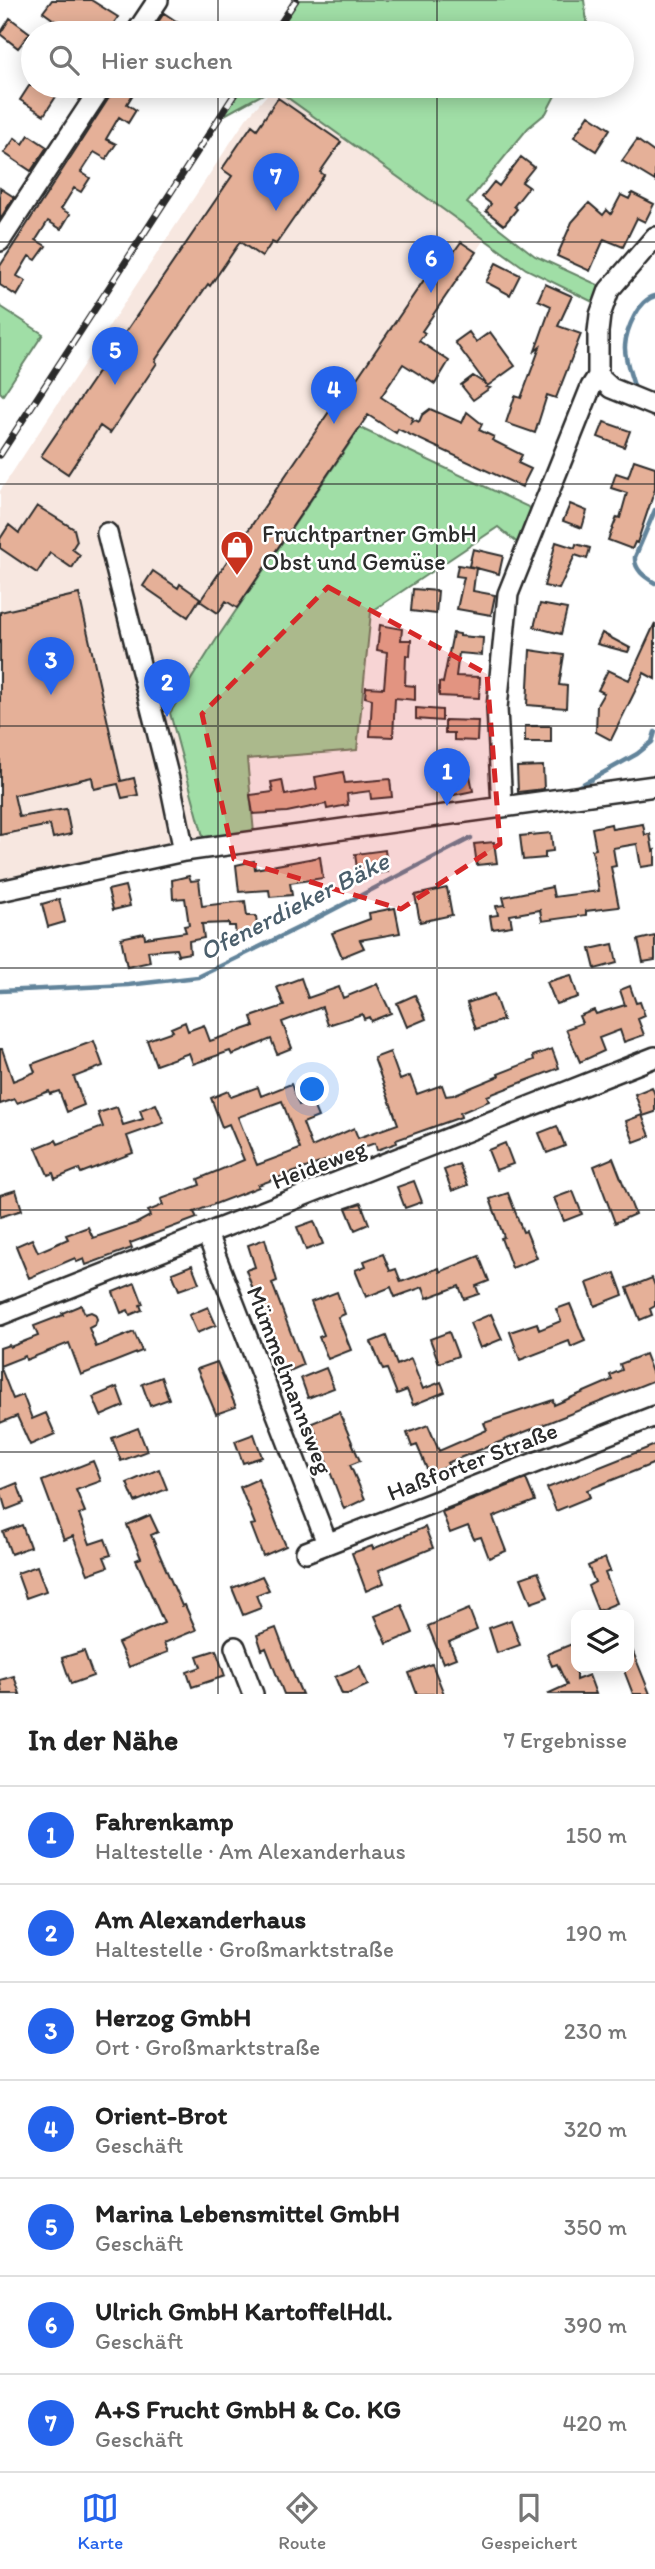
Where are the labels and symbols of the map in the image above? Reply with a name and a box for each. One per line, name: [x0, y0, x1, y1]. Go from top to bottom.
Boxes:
pin: 7: [253, 153, 299, 211]
pin: 6: [408, 235, 454, 293]
pin: 5: [92, 327, 138, 385]
pin: 4: [311, 366, 357, 424]
place label: Fruchtpartner GmbH Obst und Gemüse: [262, 519, 477, 576]
shop icon: Fruchtpartner GmbH Obst und Gemüse: [218, 528, 256, 577]
pin: 3: [28, 637, 74, 695]
pin: 2: [144, 659, 190, 717]
pin: 1: [424, 748, 470, 806]
water label: Ofenerdieker Bäke: [194, 844, 395, 968]
your location: [295, 1072, 329, 1106]
street label: Heideweg: [268, 1132, 371, 1195]
street label: Mümmelmannsweg: [241, 1282, 339, 1479]
street label: Haßforter Straße: [383, 1415, 561, 1507]

